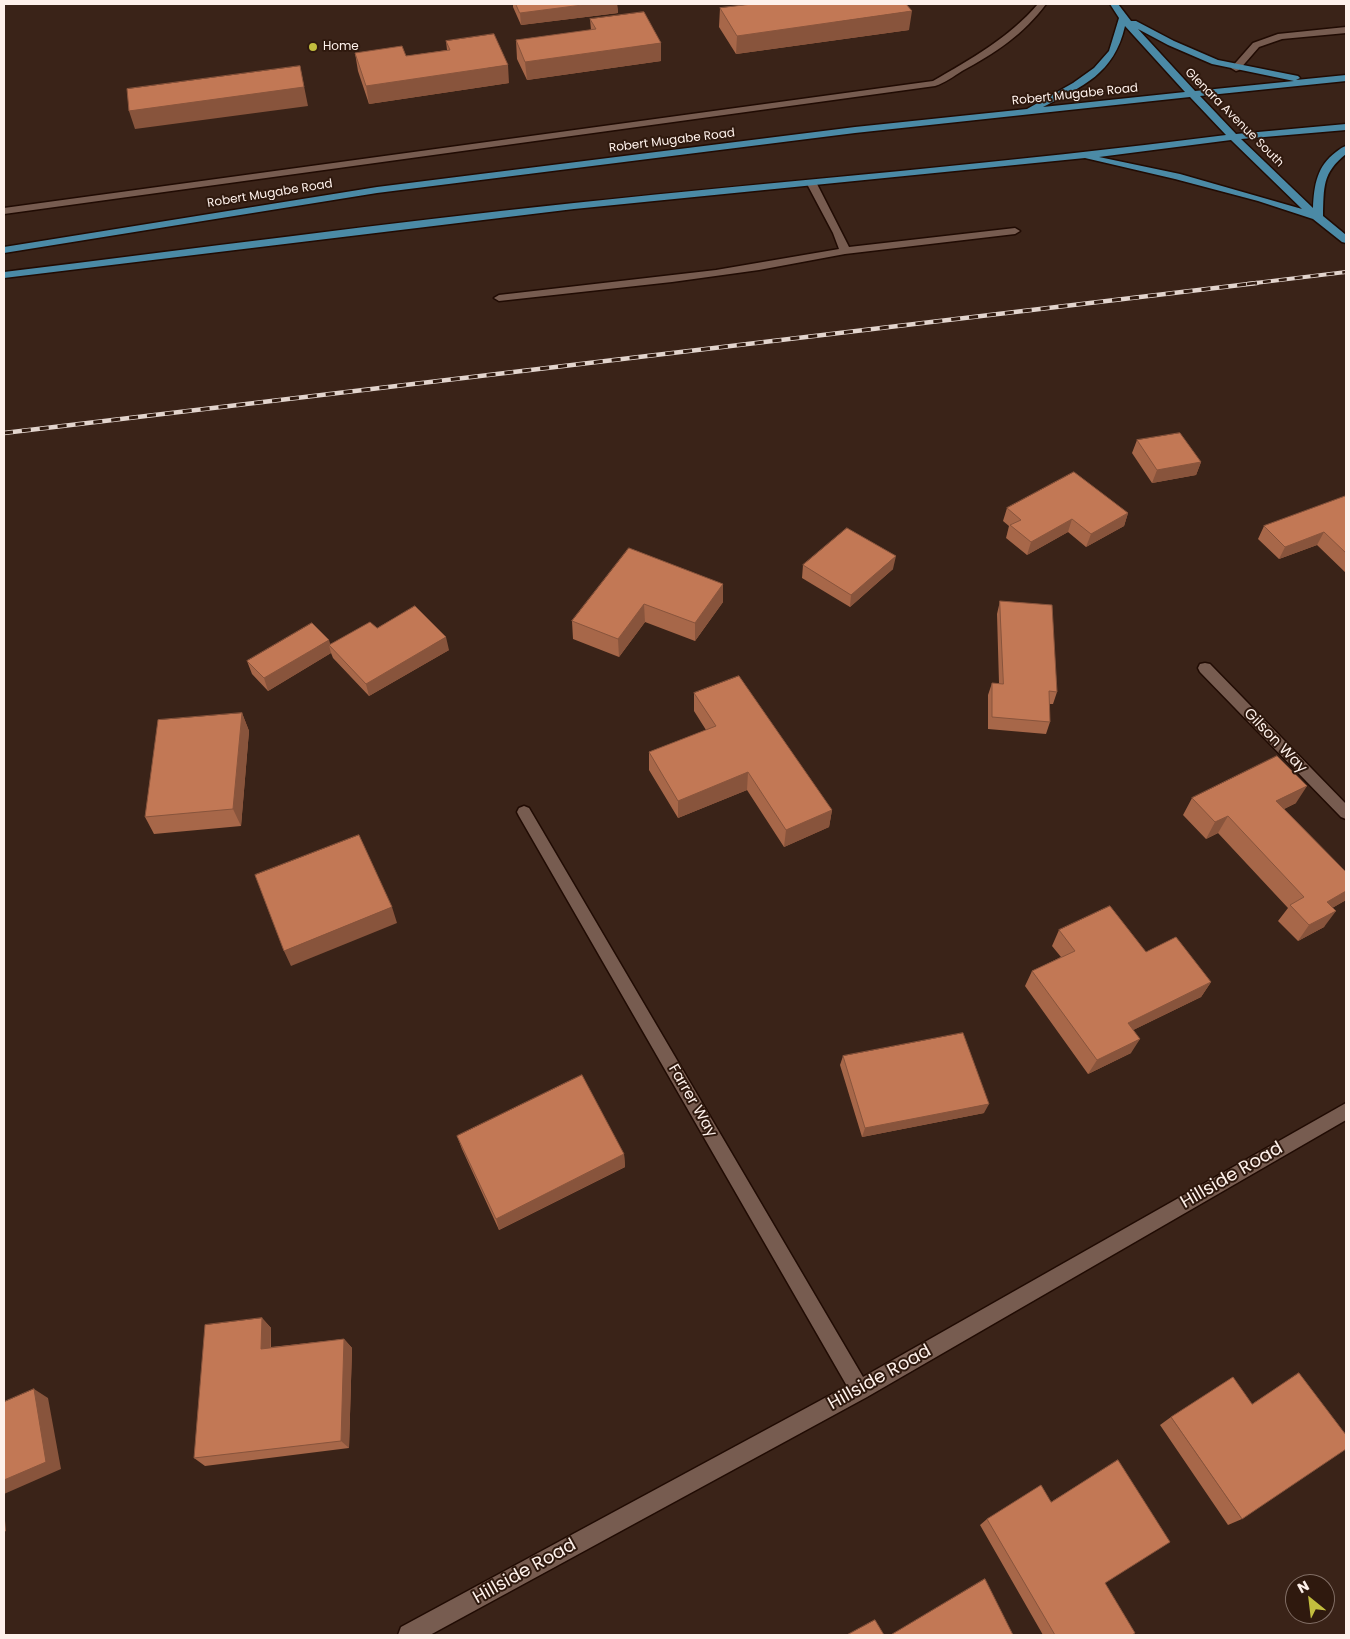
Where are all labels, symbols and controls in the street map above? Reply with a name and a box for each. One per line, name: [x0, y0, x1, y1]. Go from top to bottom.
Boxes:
place label: Home: [323, 40, 359, 54]
marker: Home: [307, 41, 319, 53]
street label: Glenara Avenue South: [1182, 66, 1286, 170]
street label: Robert Mugabe Road: [1011, 81, 1139, 109]
street label: Robert Mugabe Road: [608, 126, 736, 156]
street label: Robert Mugabe Road: [206, 177, 334, 211]
street label: Gilson Way: [1240, 705, 1310, 777]
street label: Farrer Way: [664, 1061, 720, 1141]
street label: Hillside Road: [1177, 1138, 1287, 1214]
street label: Hillside Road: [825, 1341, 935, 1415]
street label: Hillside Road: [470, 1535, 580, 1609]
north arrow: [1285, 1574, 1335, 1624]
text: N: [1294, 1575, 1313, 1598]

